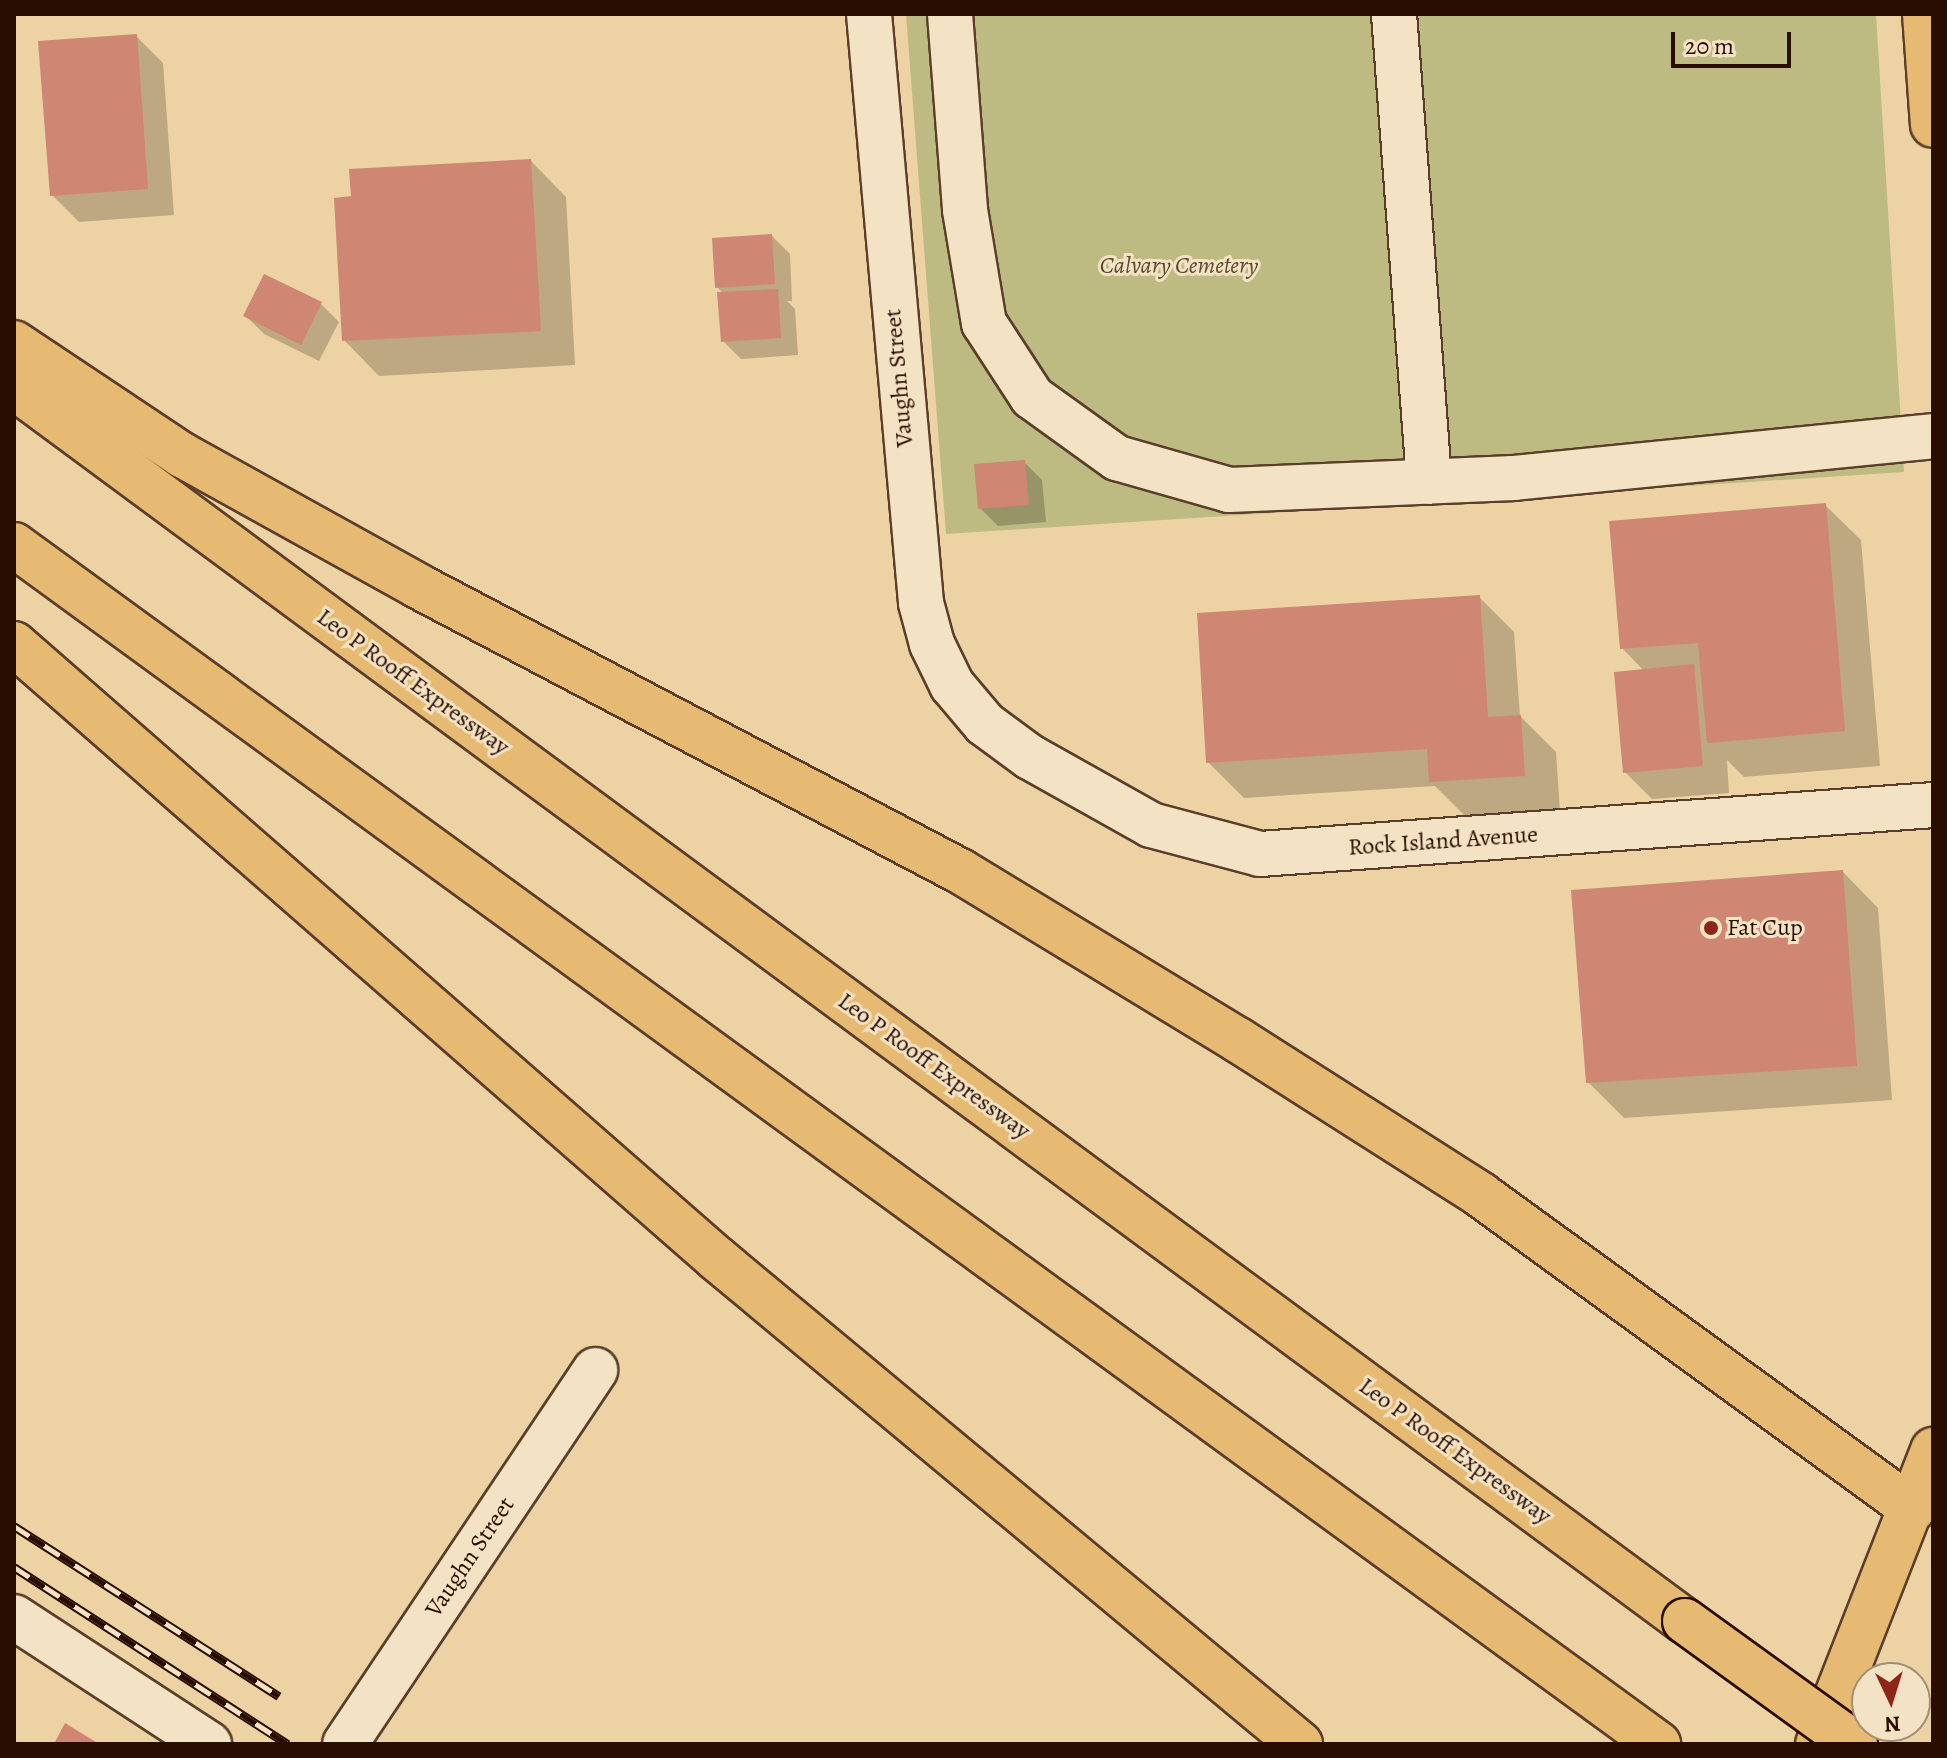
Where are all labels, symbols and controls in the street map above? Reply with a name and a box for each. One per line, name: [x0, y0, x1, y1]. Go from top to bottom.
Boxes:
scale bar: [1675, 16, 1795, 66]
text: 20 m: [1685, 30, 1734, 62]
park label: Calvary Cemetery: [1100, 252, 1258, 280]
street label: Vaughn Street: [879, 308, 919, 448]
street label: Leo P Rooff Expressway: [311, 603, 515, 761]
street label: Rock Island Avenue: [1347, 820, 1539, 862]
place label: Fat Cup: [1727, 914, 1803, 942]
marker: Fat Cup: [1702, 919, 1720, 937]
street label: Leo P Rooff Expressway: [832, 987, 1036, 1145]
street label: Leo P Rooff Expressway: [1353, 1372, 1557, 1530]
street label: Vaughn Street: [419, 1491, 521, 1623]
north arrow: [1851, 1662, 1931, 1742]
text: N: [1883, 1708, 1902, 1739]

